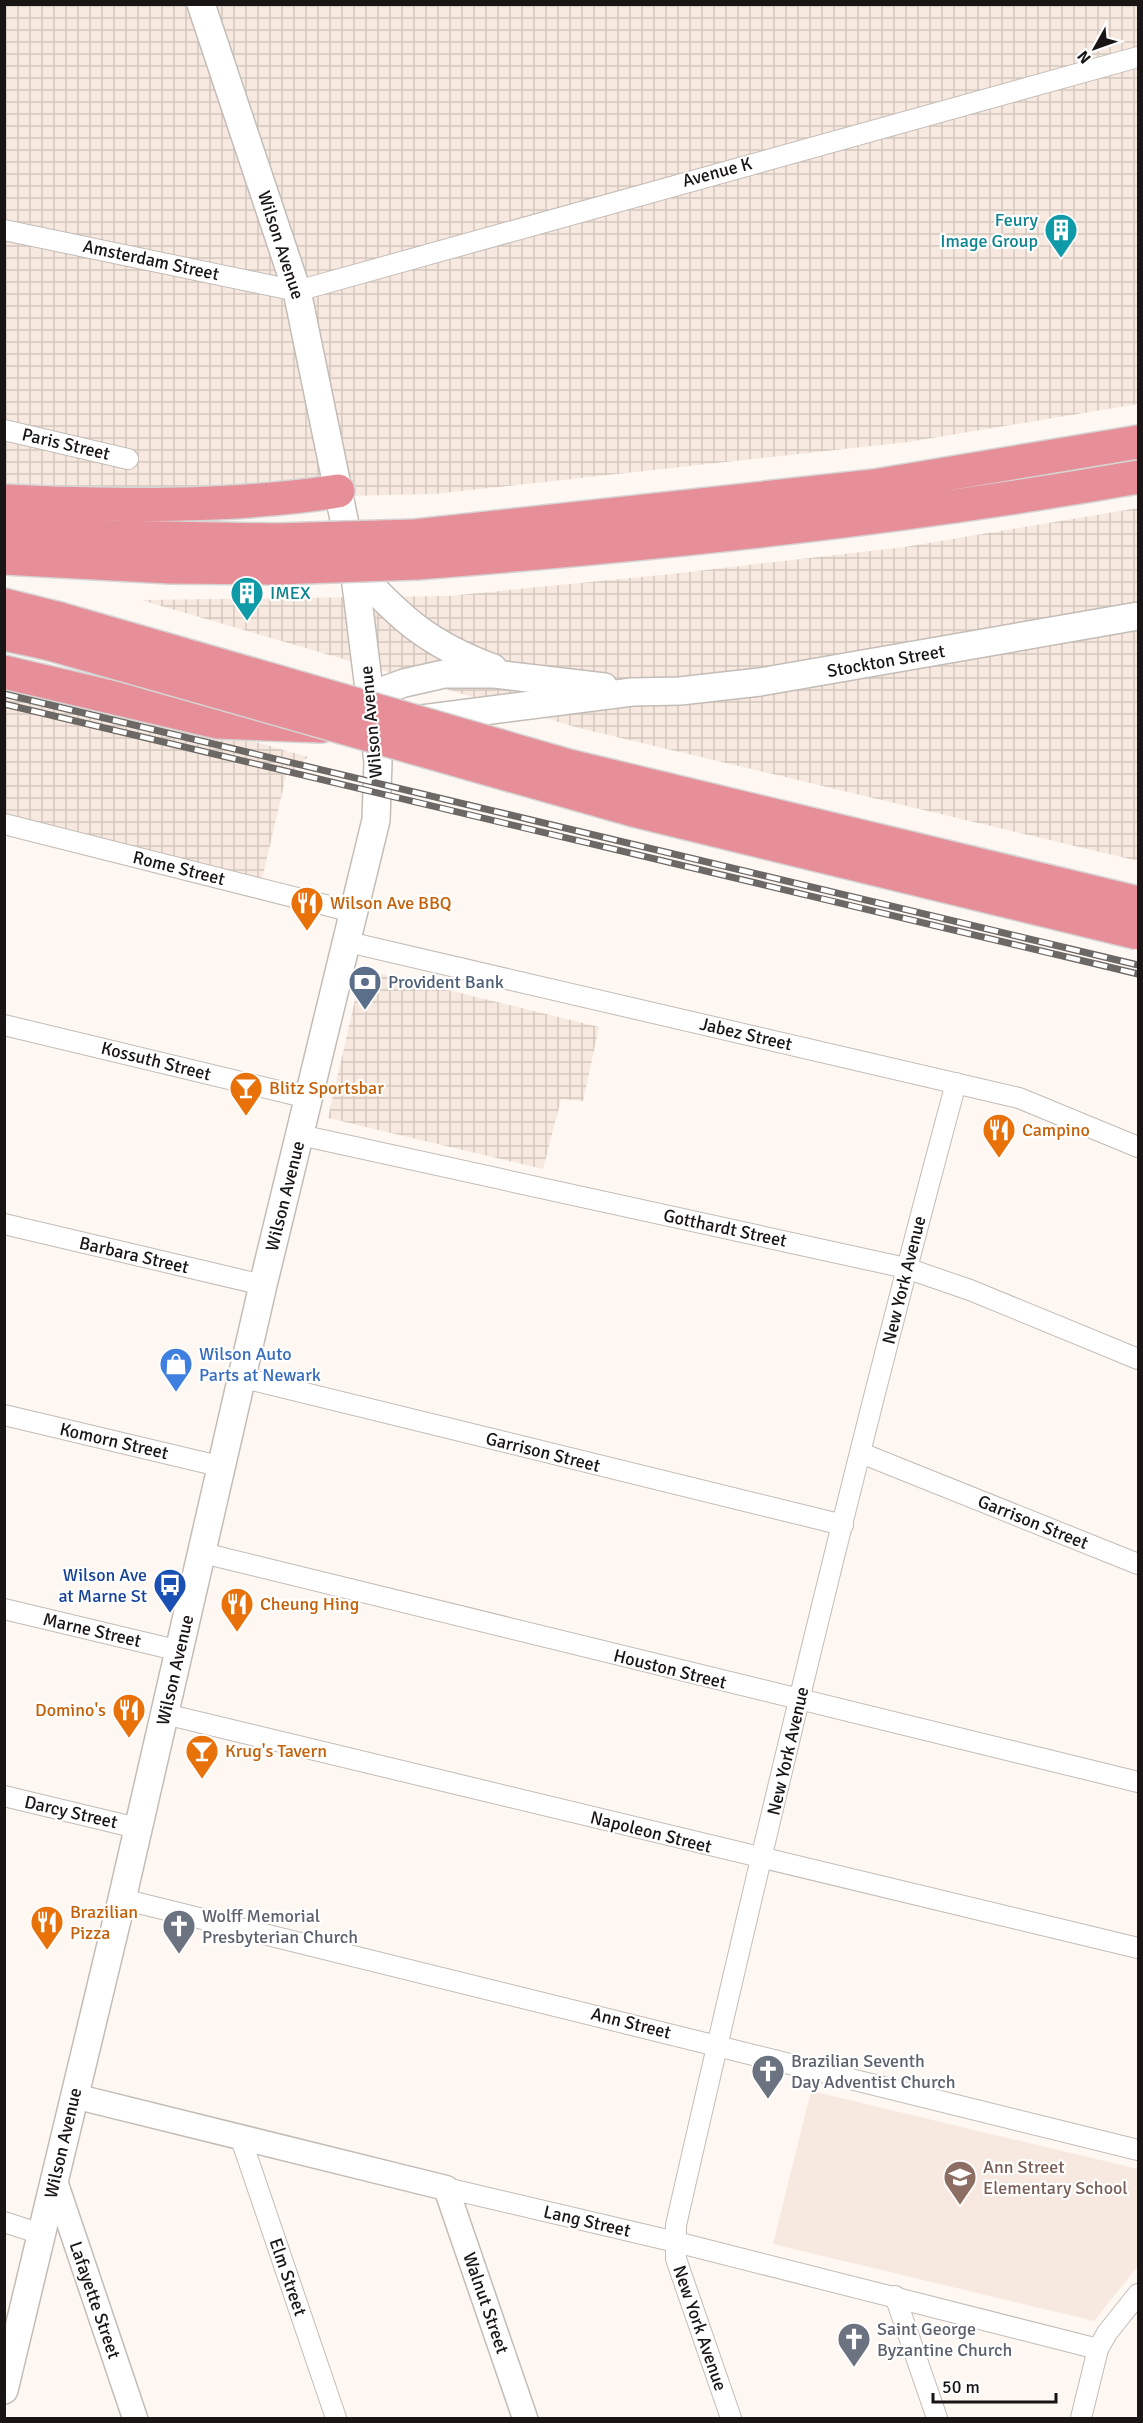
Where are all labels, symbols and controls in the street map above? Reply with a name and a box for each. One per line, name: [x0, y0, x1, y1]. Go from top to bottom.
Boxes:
north arrow: [1065, 18, 1125, 78]
text: N: [1073, 46, 1096, 68]
street label: Avenue K: [680, 152, 754, 192]
street label: Wilson Avenue: [253, 188, 309, 302]
place label: Feury Image Group: [940, 209, 1039, 252]
building icon: Feury Image Group: [1043, 212, 1079, 259]
street label: Amsterdam Street: [81, 235, 221, 285]
street label: Paris Street: [20, 423, 112, 465]
building icon: IMEX: [229, 575, 265, 622]
place label: IMEX: [270, 582, 311, 604]
street label: Stockton Street: [825, 640, 947, 682]
street label: Wilson Avenue: [355, 665, 387, 779]
street label: Rome Street: [131, 846, 227, 890]
restaurant icon: Wilson Ave BBQ: [289, 885, 325, 932]
place label: Wilson Ave BBQ: [330, 892, 452, 914]
bank icon: Provident Bank: [347, 964, 383, 1011]
place label: Provident Bank: [388, 971, 504, 993]
street label: Jabez Street: [698, 1013, 794, 1055]
street label: Kossuth Street: [99, 1037, 213, 1085]
bar icon: Blitz Sportsbar: [228, 1070, 264, 1117]
place label: Blitz Sportsbar: [269, 1077, 384, 1099]
restaurant icon: Campino: [981, 1112, 1017, 1159]
place label: Campino: [1022, 1119, 1090, 1141]
street label: Wilson Avenue: [261, 1139, 309, 1253]
street label: Gotthardt Street: [661, 1204, 789, 1252]
street label: New York Avenue: [877, 1214, 931, 1346]
street label: Barbara Street: [77, 1232, 191, 1278]
place label: Wilson Auto Parts at Newark: [199, 1343, 321, 1386]
shop icon: Wilson Auto Parts at Newark: [158, 1346, 194, 1393]
street label: Komorn Street: [58, 1418, 170, 1464]
street label: Garrison Street: [484, 1427, 602, 1477]
street label: Garrison Street: [975, 1490, 1091, 1554]
place label: Wilson Ave at Marne St: [58, 1564, 147, 1607]
bus stop icon: Wilson Ave at Marne St: [152, 1567, 188, 1614]
restaurant icon: Cheung Hing: [219, 1586, 255, 1633]
place label: Cheung Hing: [260, 1593, 359, 1615]
street label: Marne Street: [41, 1608, 143, 1652]
street label: Wilson Avenue: [152, 1613, 198, 1727]
street label: Houston Street: [611, 1644, 729, 1694]
street label: New York Avenue: [763, 1685, 813, 1817]
restaurant icon: Domino's: [111, 1692, 147, 1739]
place label: Domino's: [35, 1699, 106, 1721]
bar icon: Krug's Tavern: [184, 1733, 220, 1780]
place label: Krug's Tavern: [225, 1740, 327, 1762]
street label: Darcy Street: [22, 1791, 120, 1833]
street label: Napoleon Street: [588, 1806, 714, 1858]
place label: Brazilian Pizza: [70, 1901, 138, 1944]
restaurant icon: Brazilian Pizza: [29, 1904, 65, 1951]
place label: Wolff Memorial Presbyterian Church: [202, 1905, 358, 1948]
church icon: Wolff Memorial Presbyterian Church: [161, 1908, 197, 1955]
street label: Ann Street: [589, 2002, 673, 2044]
place label: Brazilian Seventh Day Adventist Church: [791, 2050, 956, 2093]
church icon: Brazilian Seventh Day Adventist Church: [750, 2053, 786, 2100]
street label: Wilson Avenue: [40, 2086, 86, 2200]
place label: Ann Street Elementary School: [983, 2156, 1128, 2199]
school or university icon: Ann Street Elementary School: [942, 2159, 978, 2206]
street label: Lang Street: [541, 2200, 633, 2242]
street label: Elm Street: [264, 2235, 312, 2319]
street label: Lafayette Street: [65, 2238, 125, 2362]
street label: Walnut Street: [458, 2249, 514, 2357]
street label: New York Avenue: [668, 2262, 732, 2394]
place label: Saint George Byzantine Church: [877, 2318, 1012, 2361]
church icon: Saint George Byzantine Church: [836, 2321, 872, 2368]
scale bar: [933, 2366, 1056, 2404]
text: 50 m: [942, 2376, 980, 2398]

